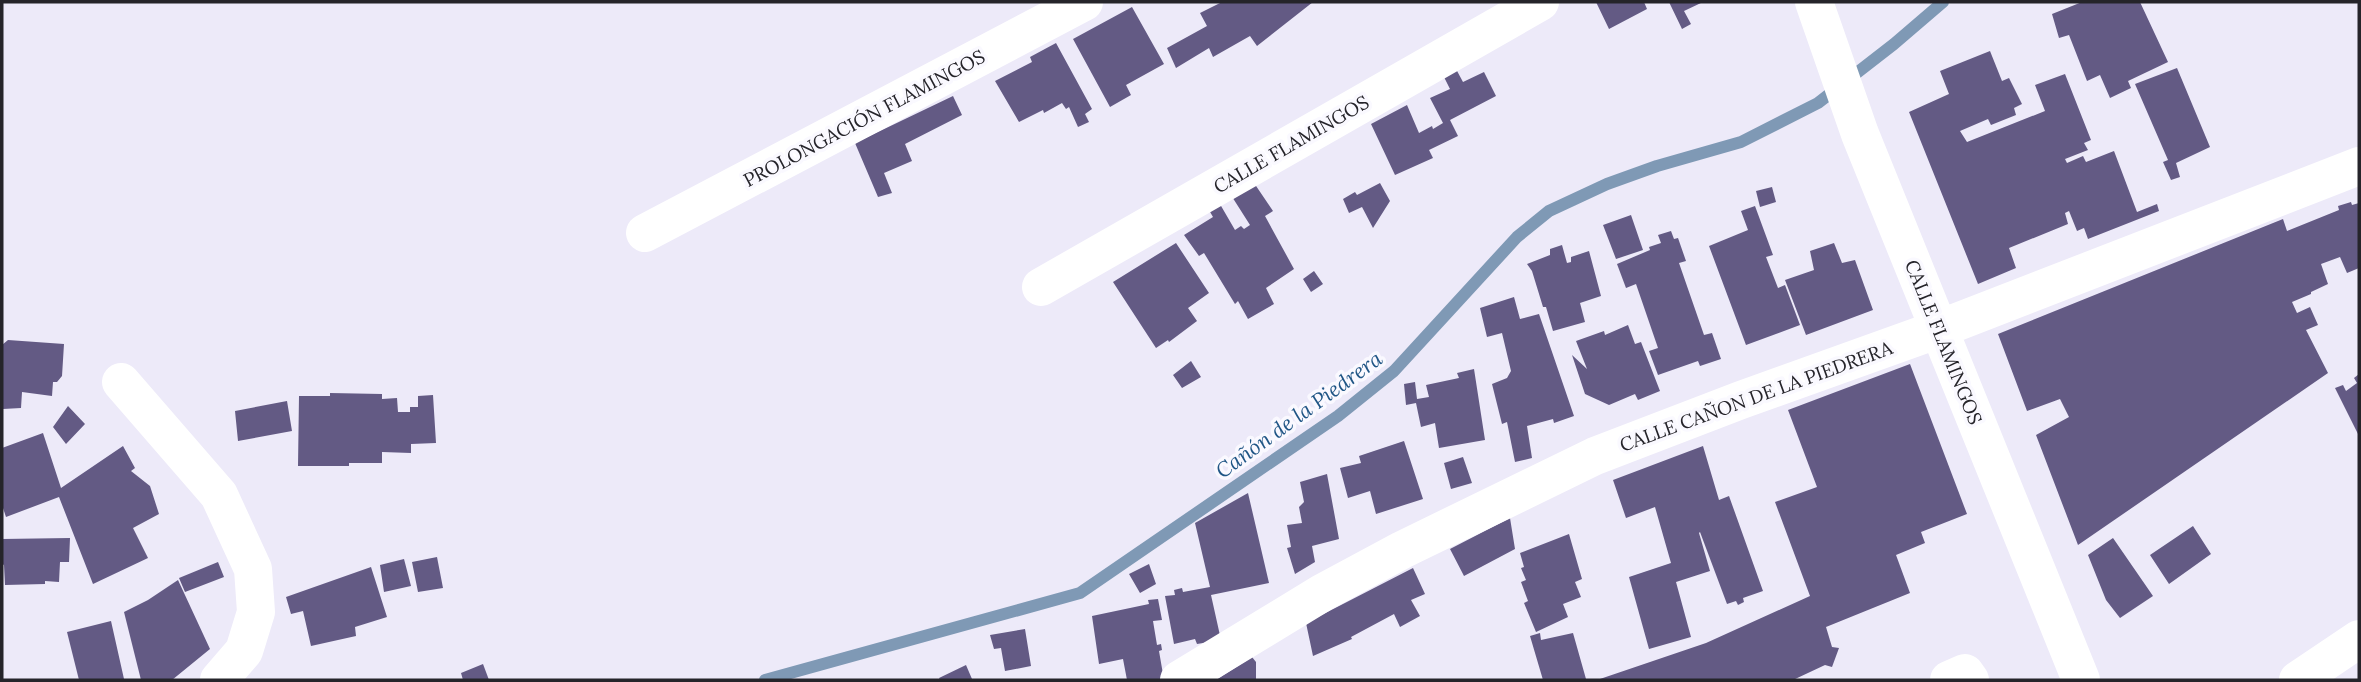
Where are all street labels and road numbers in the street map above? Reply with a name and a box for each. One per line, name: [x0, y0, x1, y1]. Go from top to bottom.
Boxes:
street label: PROLONGACIÓN FLAMINGOS: [739, 44, 989, 192]
street label: CALLE FLAMINGOS: [1209, 90, 1373, 198]
street label: CALLE FLAMINGOS: [1900, 256, 1988, 428]
street label: CALLE CAÑON DE LA PIEDRERA: [1616, 335, 1897, 457]

